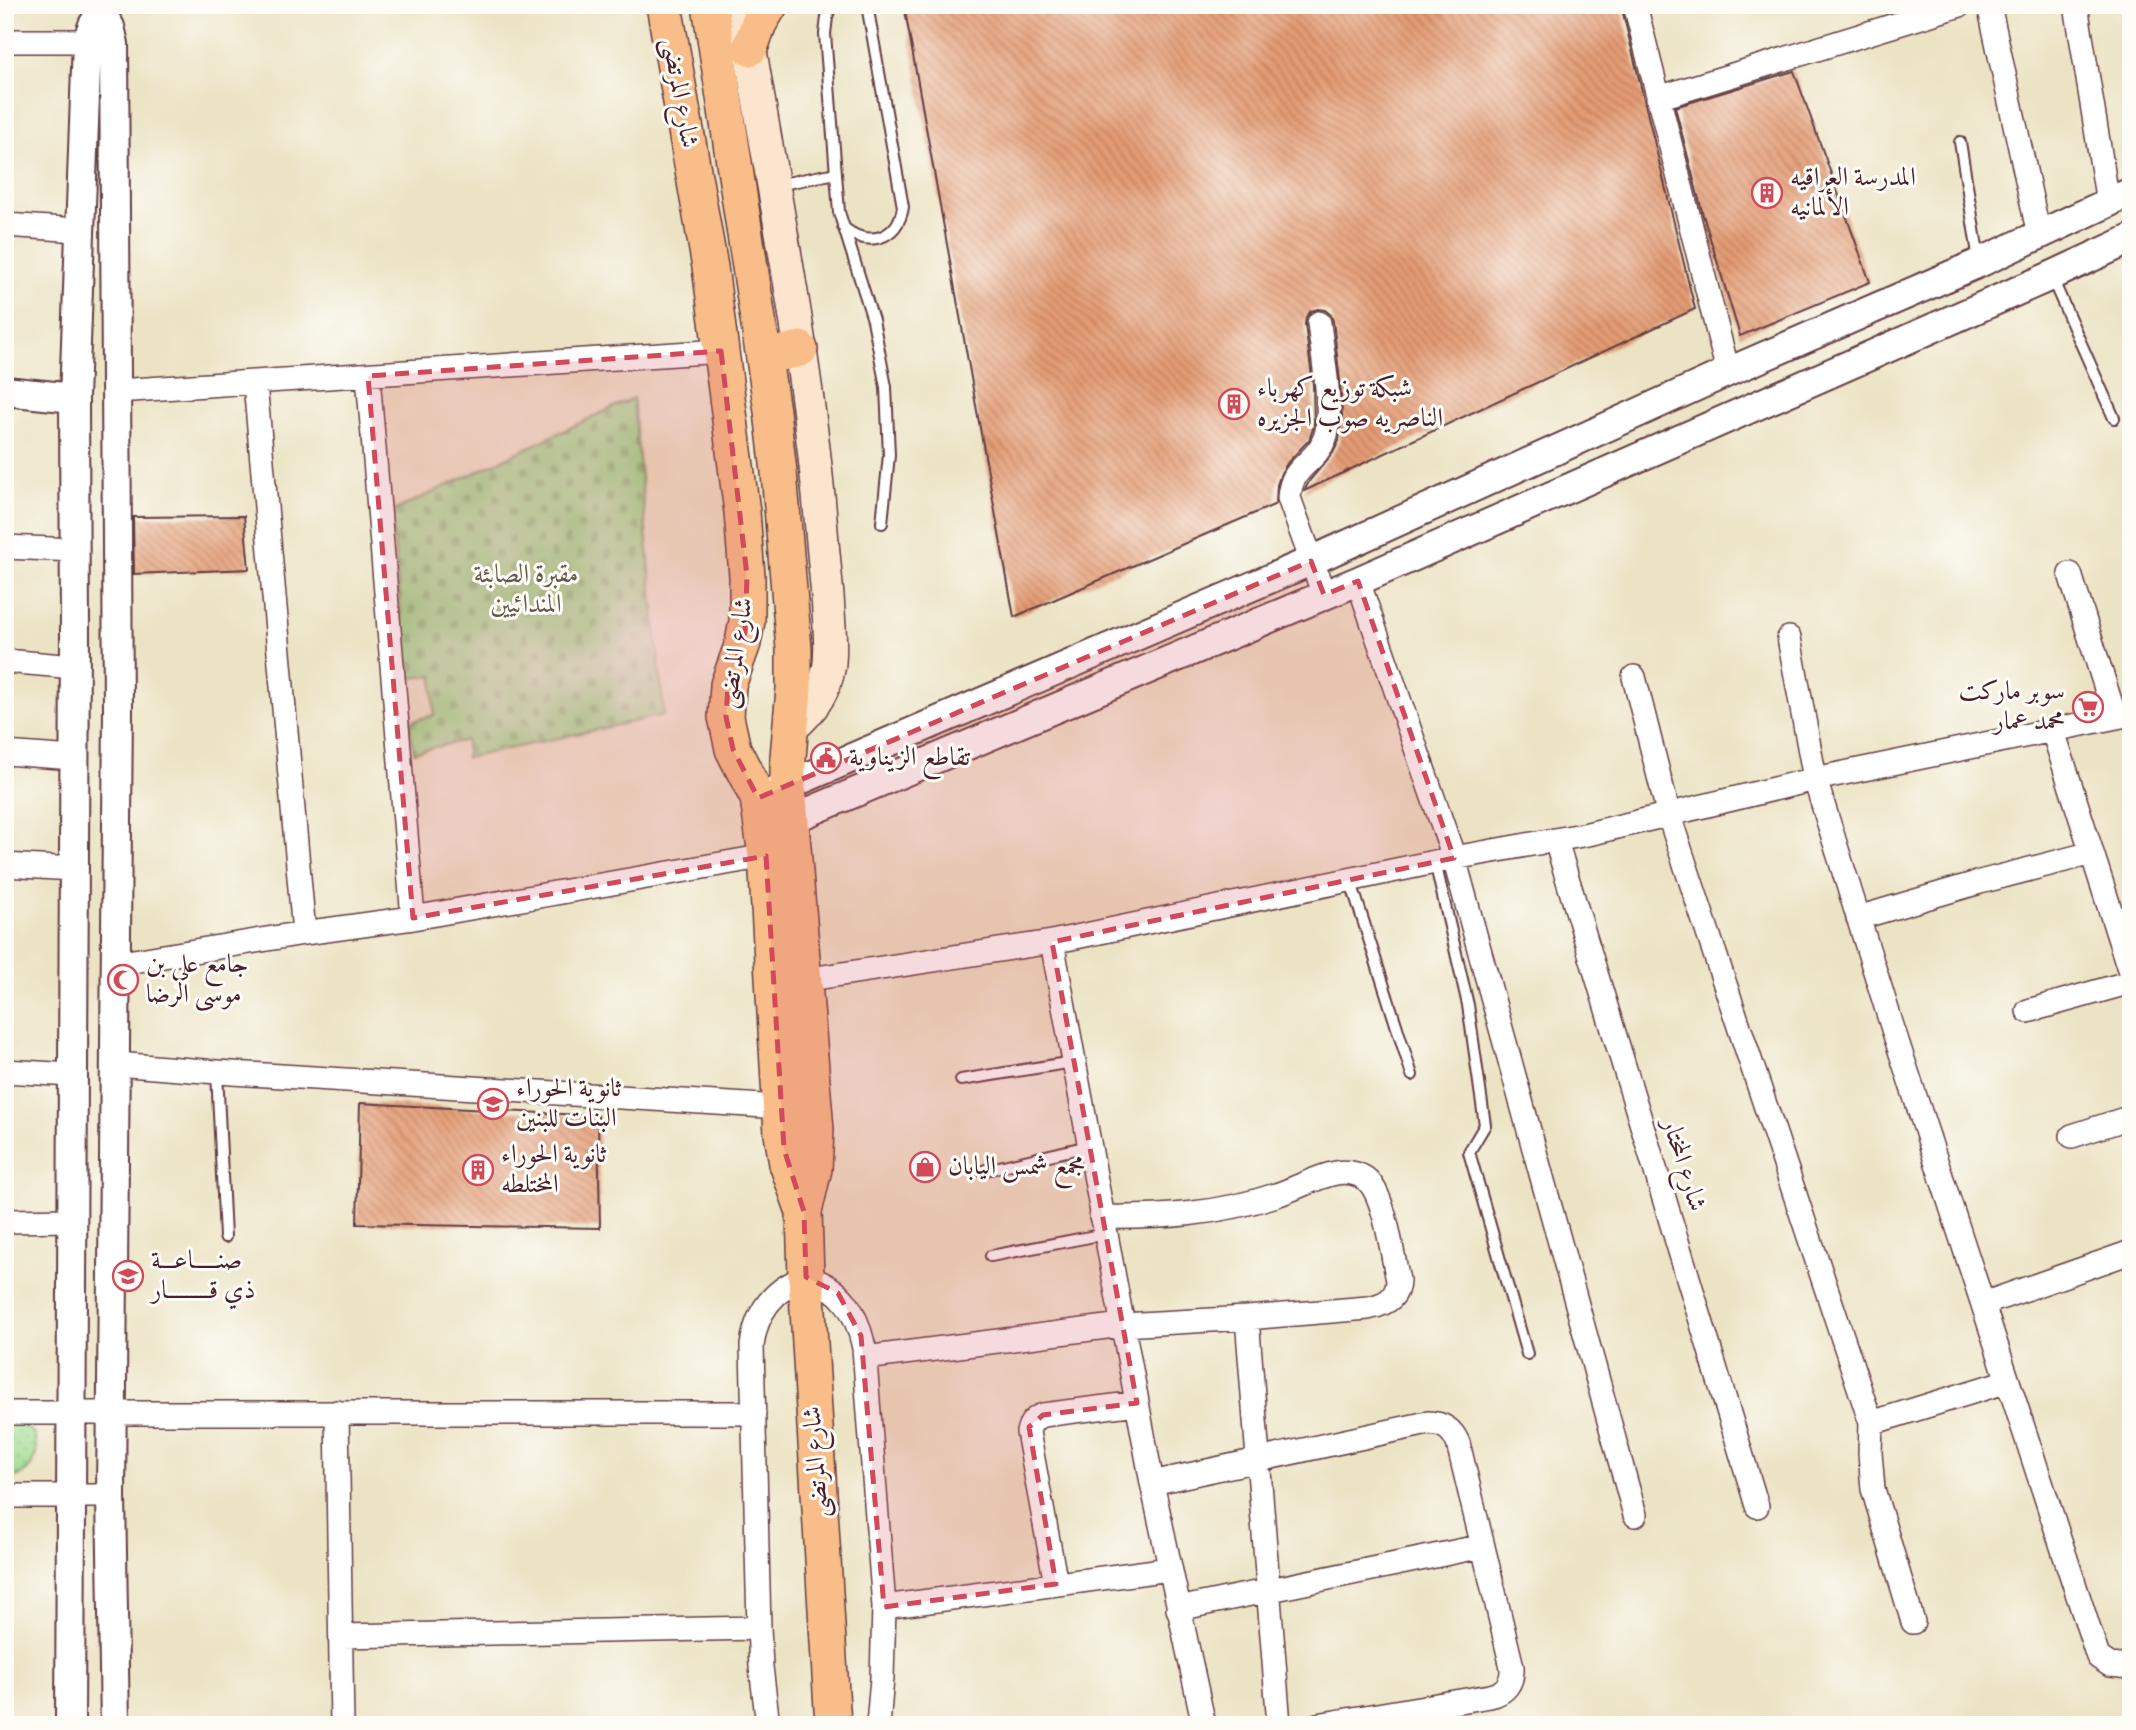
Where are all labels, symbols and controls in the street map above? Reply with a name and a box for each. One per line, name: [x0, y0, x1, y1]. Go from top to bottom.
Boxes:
street label: شارع المرتضى: [650, 35, 707, 151]
place label: المدرسة العراقيه الألمانيه: [1790, 160, 1916, 227]
building icon: المدرسة العراقيه الألمانيه: [1750, 176, 1784, 210]
place label: شبكة توزيع كهرباء الناصريه صوب الجزيره: [1257, 371, 1443, 438]
building icon: شبكة توزيع كهرباء الناصريه صوب الجزيره: [1217, 387, 1251, 421]
park label: مقبرة الصابئة المندائيين: [474, 557, 578, 624]
street label: شارع المرتضى: [710, 595, 765, 711]
place label: سوبر ماركت محمد عمار: [1958, 674, 2065, 741]
supermarket icon: سوبر ماركت محمد عمار: [2071, 690, 2105, 724]
place label: تقاطع الزيناوية: [849, 740, 971, 780]
public building icon: تقاطع الزيناوية: [809, 741, 843, 775]
place label: جامع علي بن موسى الرضا: [146, 947, 249, 1014]
mosque icon: جامع علي بن موسى الرضا: [106, 963, 140, 997]
place label: ثانوية الحوراء البنات للبنين: [516, 1071, 622, 1138]
school or university icon: ثانوية الحوراء البنات للبنين: [476, 1087, 510, 1121]
street label: شارع المختار: [1650, 1111, 1715, 1216]
place label: ثانوية الحوراء المختلطه: [501, 1137, 607, 1204]
place label: مجمع شمس اليابان: [948, 1149, 1085, 1189]
shop icon: مجمع شمس اليابان: [908, 1150, 942, 1184]
building icon: ثانوية الحوراء المختلطه: [461, 1153, 495, 1187]
place label: صنـــــاعـــة ذي قـــــــــار: [148, 1243, 255, 1310]
school or university icon: صنـــــاعـــة ذي قـــــــــار: [111, 1259, 145, 1293]
street label: شارع المرتضى: [795, 1405, 840, 1519]

